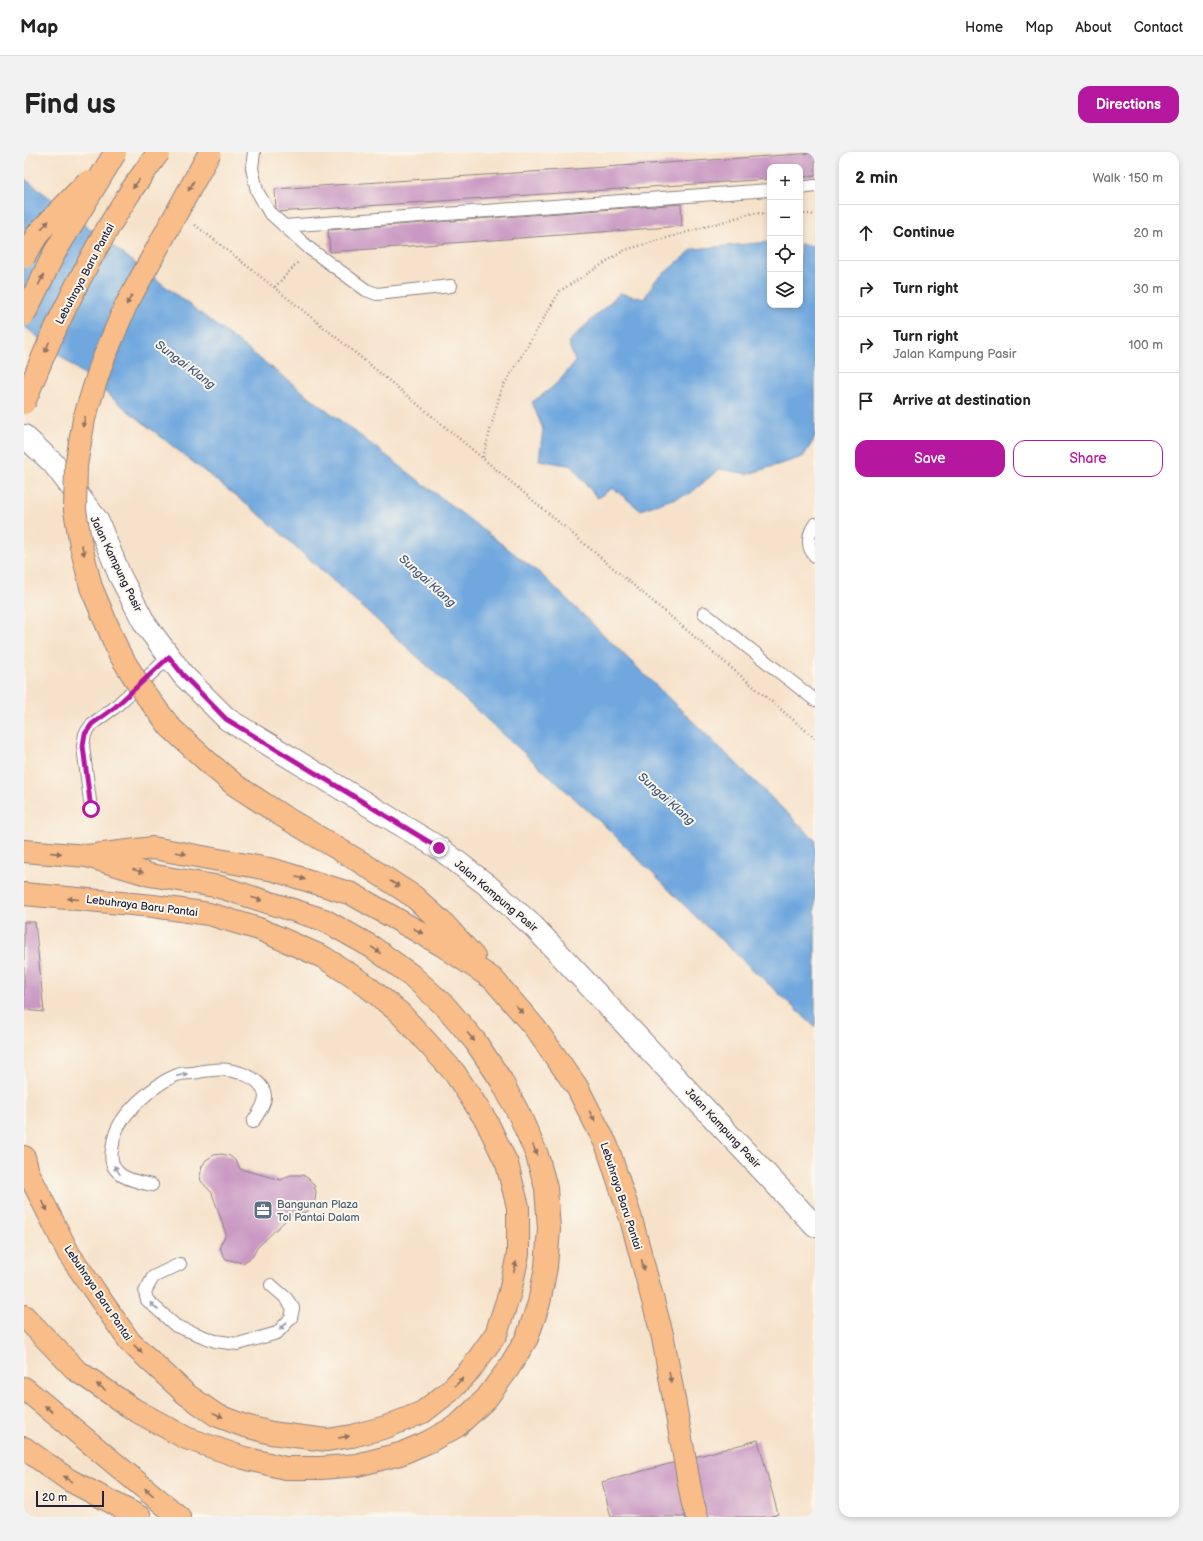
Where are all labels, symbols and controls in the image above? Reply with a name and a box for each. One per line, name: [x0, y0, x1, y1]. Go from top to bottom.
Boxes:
text: Map: [20, 16, 58, 39]
text: Home: [965, 19, 1003, 36]
text: Map: [1025, 19, 1053, 36]
text: About: [1075, 19, 1112, 36]
text: Contact: [1134, 19, 1183, 36]
button: Directions: [1078, 86, 1179, 123]
text: Find us: [24, 88, 116, 121]
map controls: [767, 164, 803, 308]
button: +: [767, 164, 803, 200]
text: 2 min: [855, 168, 898, 188]
text: Walk · 150 m: [1092, 170, 1163, 186]
one-way arrow: [132, 178, 140, 189]
one-way arrow: [188, 180, 194, 192]
button: −: [767, 200, 803, 236]
one-way arrow: [41, 220, 50, 230]
street label: Lebuhraya Baru Pantai: [53, 221, 117, 327]
icon: ahead: [855, 222, 877, 244]
text: Continue: [893, 223, 955, 242]
text: 20 m: [1133, 225, 1163, 241]
button: locate: [767, 236, 803, 272]
button: layers: [767, 272, 803, 308]
one-way arrow: [38, 274, 44, 285]
icon: right: [855, 278, 877, 300]
text: Turn right: [893, 279, 958, 298]
text: 30 m: [1133, 281, 1163, 297]
one-way arrow: [126, 294, 132, 306]
text: Turn right: [893, 327, 958, 346]
icon: right: [855, 334, 877, 356]
text: 100 m: [1128, 337, 1163, 353]
water label: Sungai Klang: [152, 338, 218, 393]
one-way arrow: [44, 341, 50, 352]
text: Jalan Kampung Pasir: [893, 346, 1016, 362]
icon: arrive: [855, 390, 877, 412]
text: Arrive at destination: [893, 391, 1031, 410]
one-way arrow: [81, 416, 87, 428]
button: Save: [855, 440, 1005, 477]
button: Share: [1013, 440, 1163, 477]
street label: Jalan Kampung Pasir: [87, 514, 145, 615]
one-way arrow: [80, 544, 86, 557]
water label: Sungai Klang: [395, 552, 459, 611]
water label: Sungai Klang: [634, 770, 698, 829]
route start: [82, 800, 100, 818]
route end: [430, 839, 448, 857]
one-way arrow: [49, 850, 62, 857]
one-way arrow: [175, 850, 187, 856]
street label: Jalan Kampung Pasir: [452, 857, 541, 935]
one-way arrow: [132, 869, 144, 875]
one-way arrow: [294, 875, 306, 881]
one-way arrow: [390, 880, 400, 888]
street label: Lebuhraya Baru Pantai: [86, 893, 198, 919]
one-way arrow: [67, 895, 79, 902]
one-way arrow: [251, 896, 263, 902]
one-way arrow: [413, 927, 423, 935]
one-way arrow: [370, 946, 381, 954]
one-way arrow: [514, 1004, 523, 1014]
one-way arrow: [467, 1031, 476, 1042]
one-way arrow: [175, 1071, 188, 1077]
street label: Jalan Kampung Pasir: [683, 1085, 764, 1171]
one-way arrow: [588, 1110, 595, 1122]
street label: Lebuhraya Baru Pantai: [597, 1141, 645, 1251]
one-way arrow: [532, 1144, 538, 1156]
one-way arrow: [113, 1165, 121, 1176]
place label: Bangunan Plaza Tol Pantai Dalam: [277, 1198, 360, 1224]
office icon: Bangunan Plaza Tol Pantai Dalam: [252, 1199, 274, 1221]
one-way arrow: [42, 1200, 48, 1211]
street label: Lebuhraya Baru Pantai: [61, 1243, 135, 1343]
one-way arrow: [640, 1259, 646, 1271]
one-way arrow: [513, 1261, 519, 1273]
one-way arrow: [149, 1302, 160, 1311]
one-way arrow: [279, 1321, 288, 1331]
one-way arrow: [133, 1345, 143, 1354]
one-way arrow: [667, 1371, 673, 1383]
one-way arrow: [454, 1377, 464, 1387]
one-way arrow: [96, 1383, 107, 1391]
one-way arrow: [44, 1404, 55, 1413]
one-way arrow: [212, 1412, 224, 1418]
one-way arrow: [338, 1434, 350, 1440]
one-way arrow: [63, 1476, 74, 1483]
one-way arrow: [144, 1487, 155, 1496]
scale bar: [36, 1489, 104, 1508]
text: 20 m: [42, 1491, 67, 1504]

